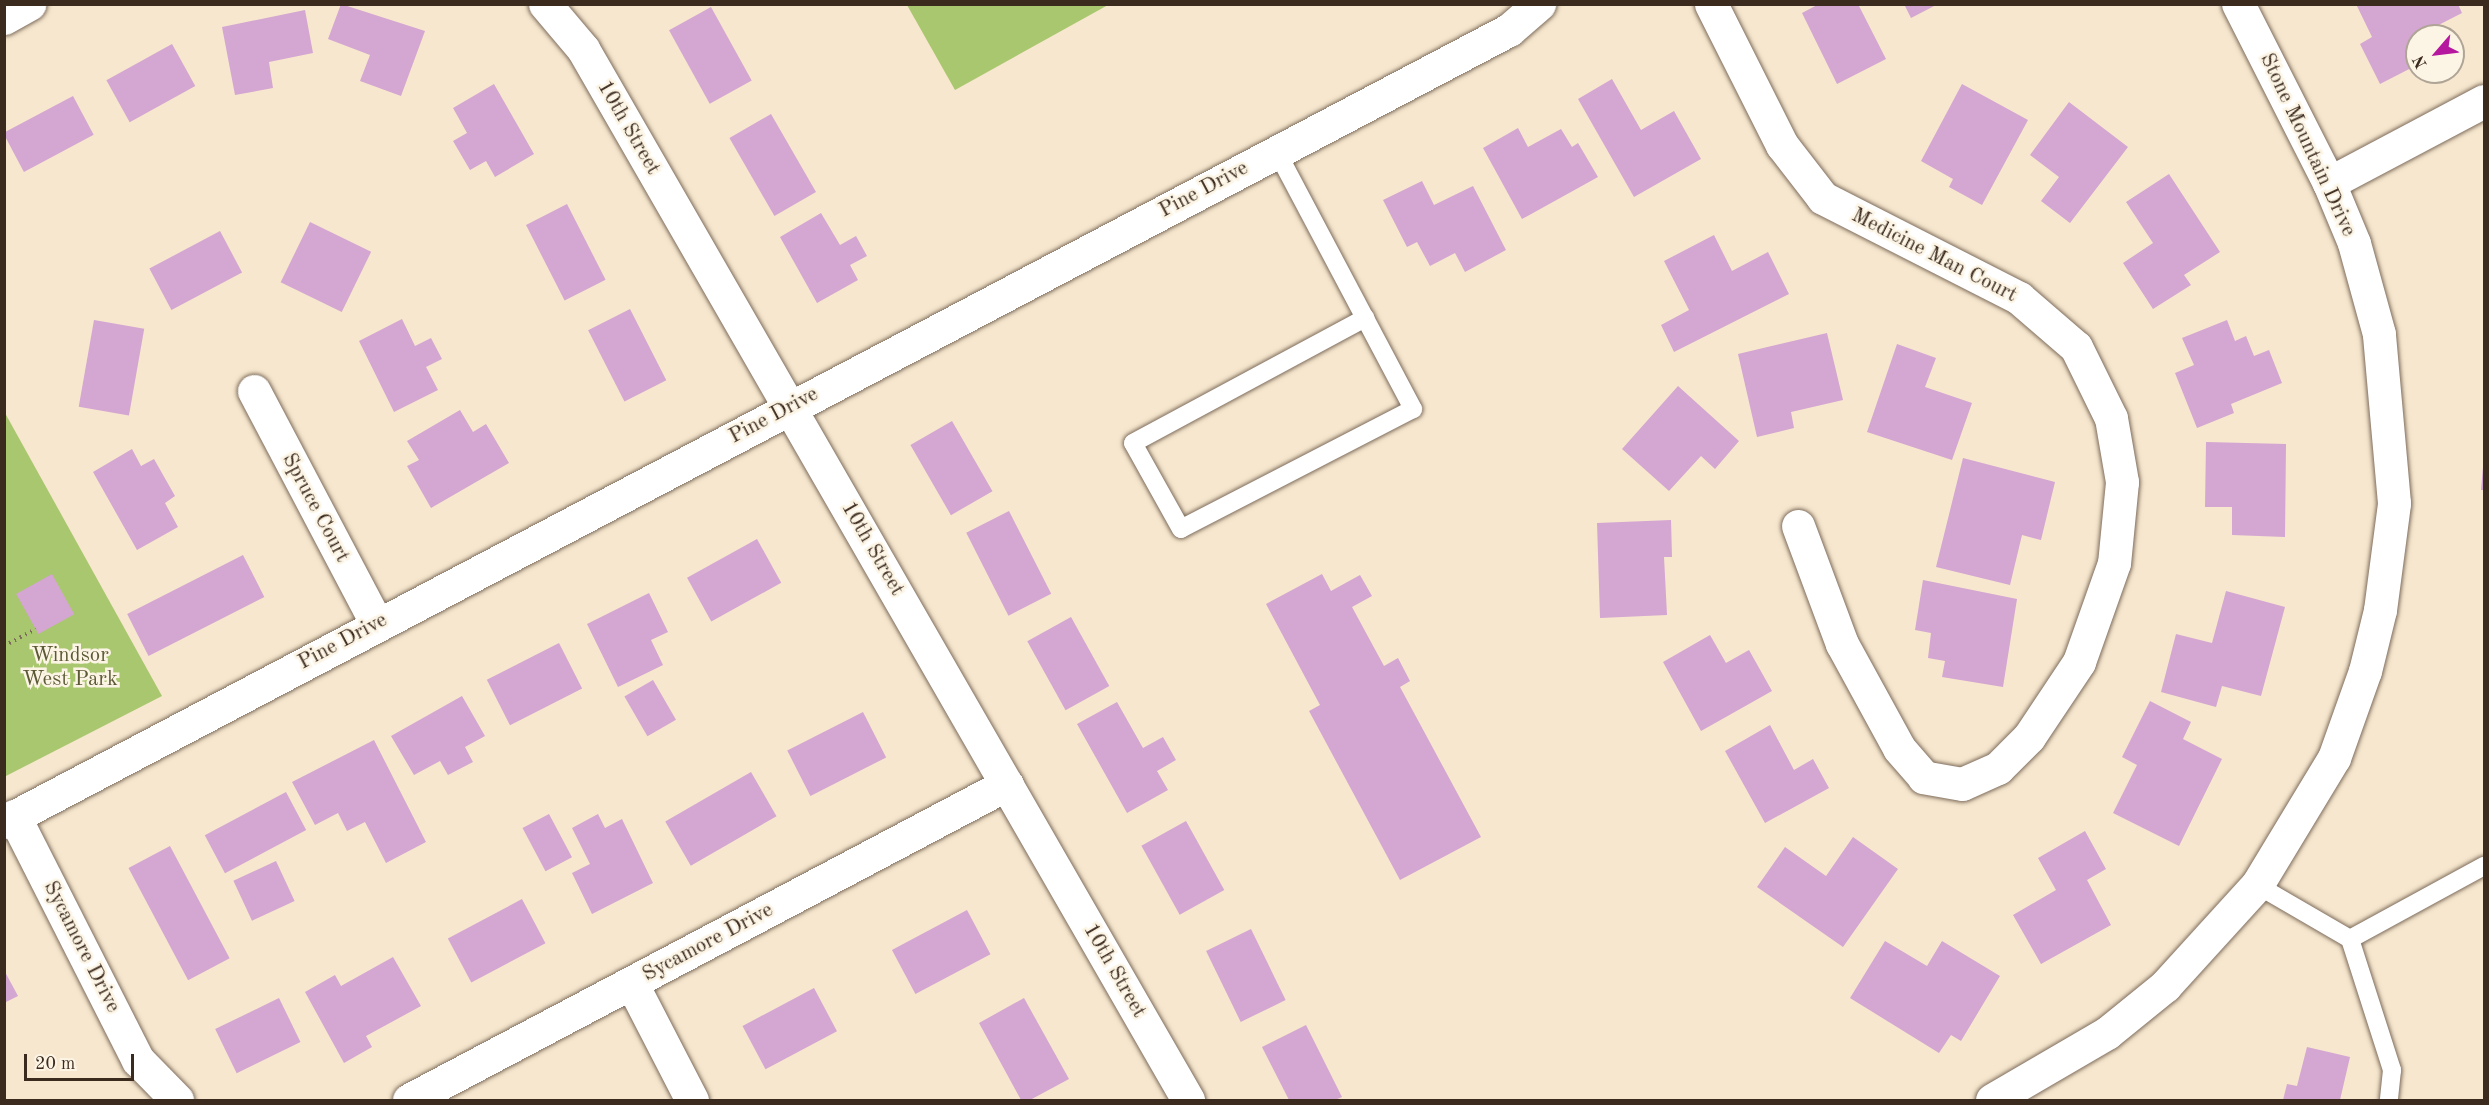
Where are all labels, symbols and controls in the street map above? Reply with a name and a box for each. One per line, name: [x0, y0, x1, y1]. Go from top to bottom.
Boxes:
north arrow: [2405, 24, 2465, 84]
street label: Stone Mountain Drive: [2253, 49, 2361, 241]
text: N: [2411, 52, 2431, 71]
street label: 10th Street: [591, 76, 665, 180]
street label: Pine Drive: [1155, 156, 1253, 224]
street label: Medicine Man Court: [1847, 203, 2021, 309]
street label: Pine Drive: [725, 382, 823, 450]
street label: Spruce Court: [276, 449, 354, 567]
street label: 10th Street: [835, 497, 909, 601]
street label: Pine Drive: [294, 608, 392, 676]
park label: Windsor West Park: [22, 643, 118, 693]
street label: Sycamore Drive: [37, 877, 125, 1017]
street label: Sycamore Drive: [638, 898, 778, 988]
street label: 10th Street: [1077, 919, 1151, 1023]
scale bar: [27, 1042, 136, 1080]
text: 20 m: [35, 1055, 75, 1073]

